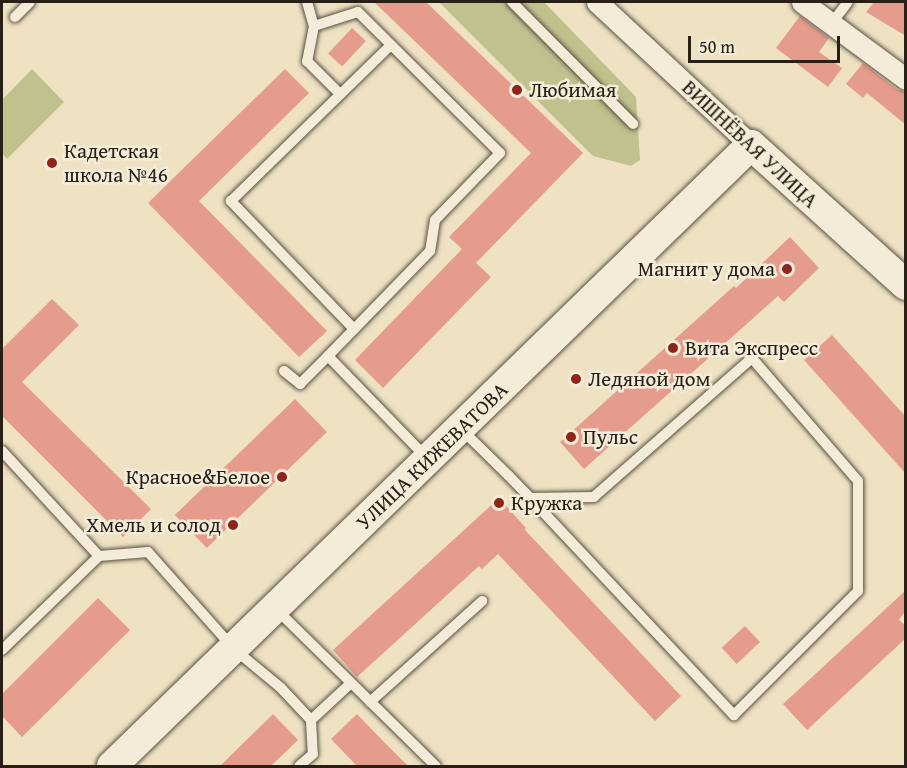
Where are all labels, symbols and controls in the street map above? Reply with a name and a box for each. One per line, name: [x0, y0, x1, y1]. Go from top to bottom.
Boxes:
scale bar: [691, 24, 842, 62]
text: 50 m: [699, 33, 735, 60]
street label: ВИШНЁВАЯ УЛИЦА: [677, 75, 823, 213]
place label: Любимая: [529, 77, 616, 103]
marker: Любимая: [510, 83, 524, 97]
place label: Кадетская школа №46: [64, 138, 168, 188]
marker: Кадетская школа №46: [45, 156, 59, 170]
place label: Магнит у дома: [638, 256, 775, 282]
marker: Магнит у дома: [780, 262, 794, 276]
place label: Вита Экспресс: [685, 335, 818, 361]
marker: Вита Экспресс: [666, 341, 680, 355]
place label: Ледяной дом: [588, 366, 710, 392]
marker: Ледяной дом: [569, 372, 583, 386]
street label: УЛИЦА КИЖЕВАТОВА: [351, 377, 513, 535]
place label: Пульс: [583, 424, 638, 450]
marker: Пульс: [564, 430, 578, 444]
place label: Красное&Белое: [126, 464, 270, 490]
marker: Красное&Белое: [275, 470, 289, 484]
place label: Кружка: [511, 490, 582, 516]
marker: Кружка: [492, 496, 506, 510]
place label: Хмель и солод: [86, 512, 221, 538]
marker: Хмель и солод: [226, 518, 240, 532]

